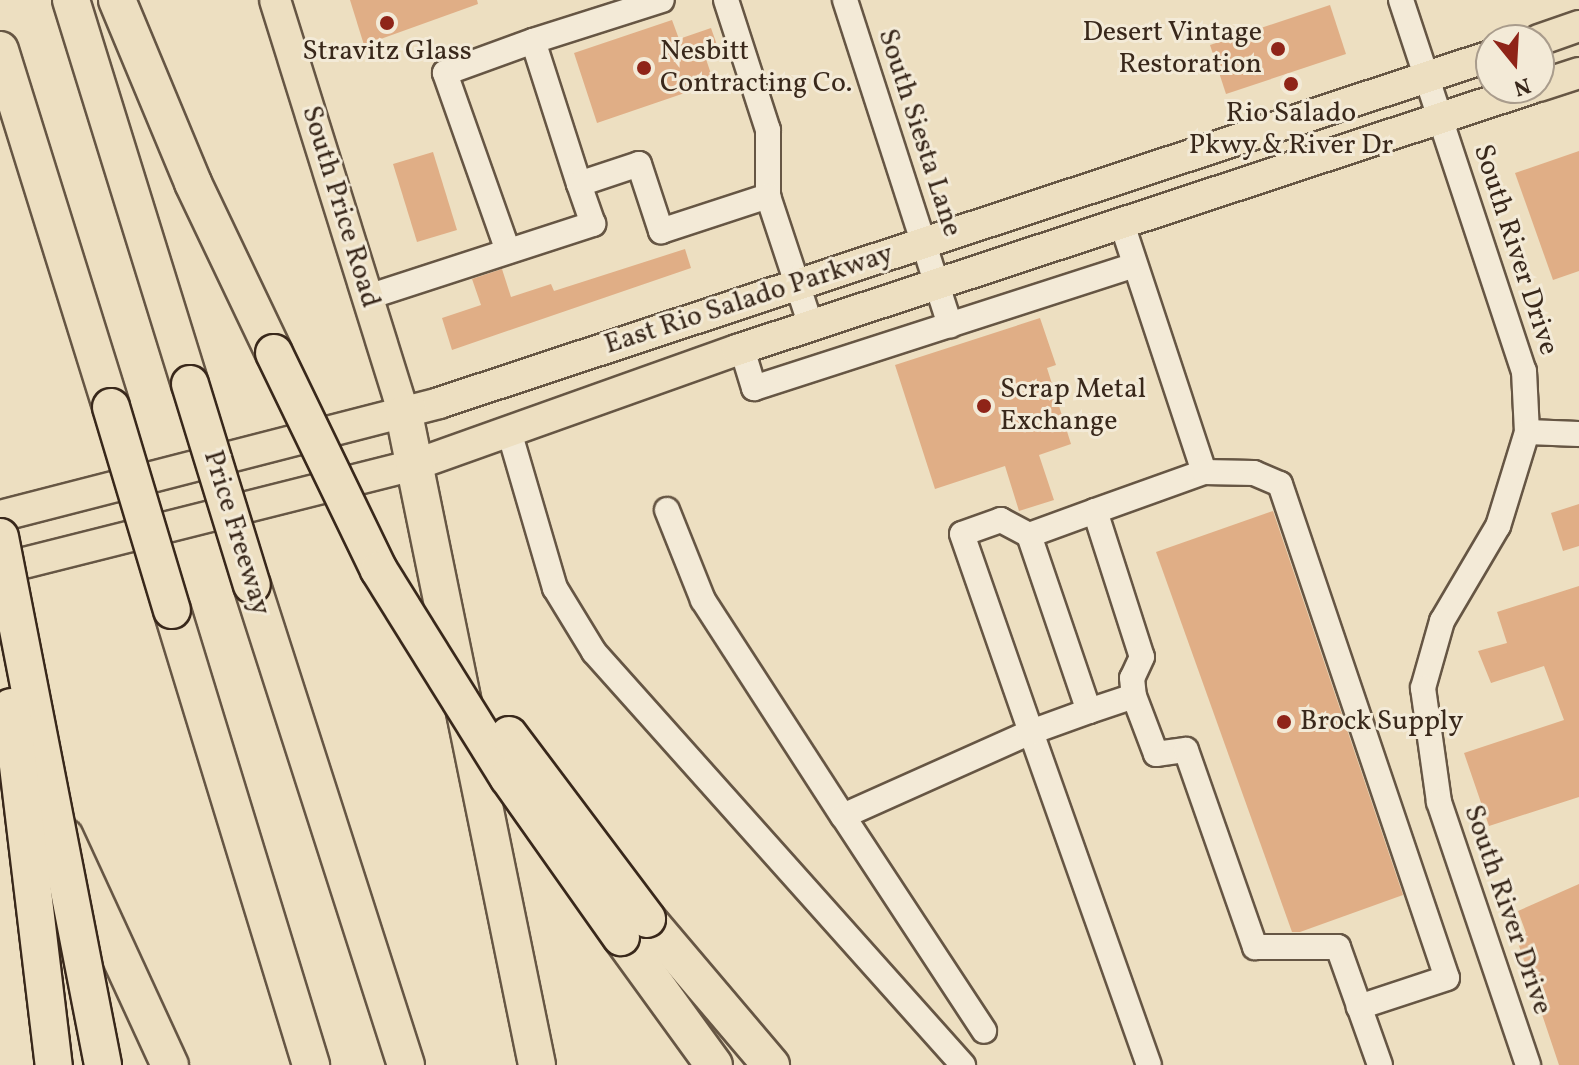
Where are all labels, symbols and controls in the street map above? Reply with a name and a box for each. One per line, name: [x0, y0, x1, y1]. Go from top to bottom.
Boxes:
marker: Stravitz Glass: [378, 14, 396, 32]
place label: Desert Vintage Restoration: [1082, 16, 1262, 82]
north arrow: [1475, 24, 1555, 104]
street label: South Siesta Lane: [870, 25, 968, 241]
place label: Stravitz Glass: [302, 35, 472, 69]
place label: Nesbitt Contracting Co.: [660, 35, 852, 101]
marker: Desert Vintage Restoration: [1269, 40, 1287, 58]
marker: Nesbitt Contracting Co.: [635, 59, 653, 77]
text: N: [1510, 68, 1534, 103]
marker: Rio Salado Pkwy & River Dr: [1282, 75, 1300, 93]
place label: Rio Salado Pkwy & River Dr: [1188, 97, 1394, 163]
street label: South Price Road: [293, 102, 387, 312]
street label: South River Drive: [1465, 141, 1565, 359]
street label: East Rio Salado Parkway: [600, 237, 898, 363]
place label: Scrap Metal Exchange: [1000, 373, 1146, 439]
marker: Scrap Metal Exchange: [975, 397, 993, 415]
street label: Price Freeway: [195, 447, 277, 619]
place label: Brock Supply: [1300, 705, 1463, 739]
marker: Brock Supply: [1275, 713, 1293, 731]
street label: South River Drive: [1455, 801, 1559, 1019]

